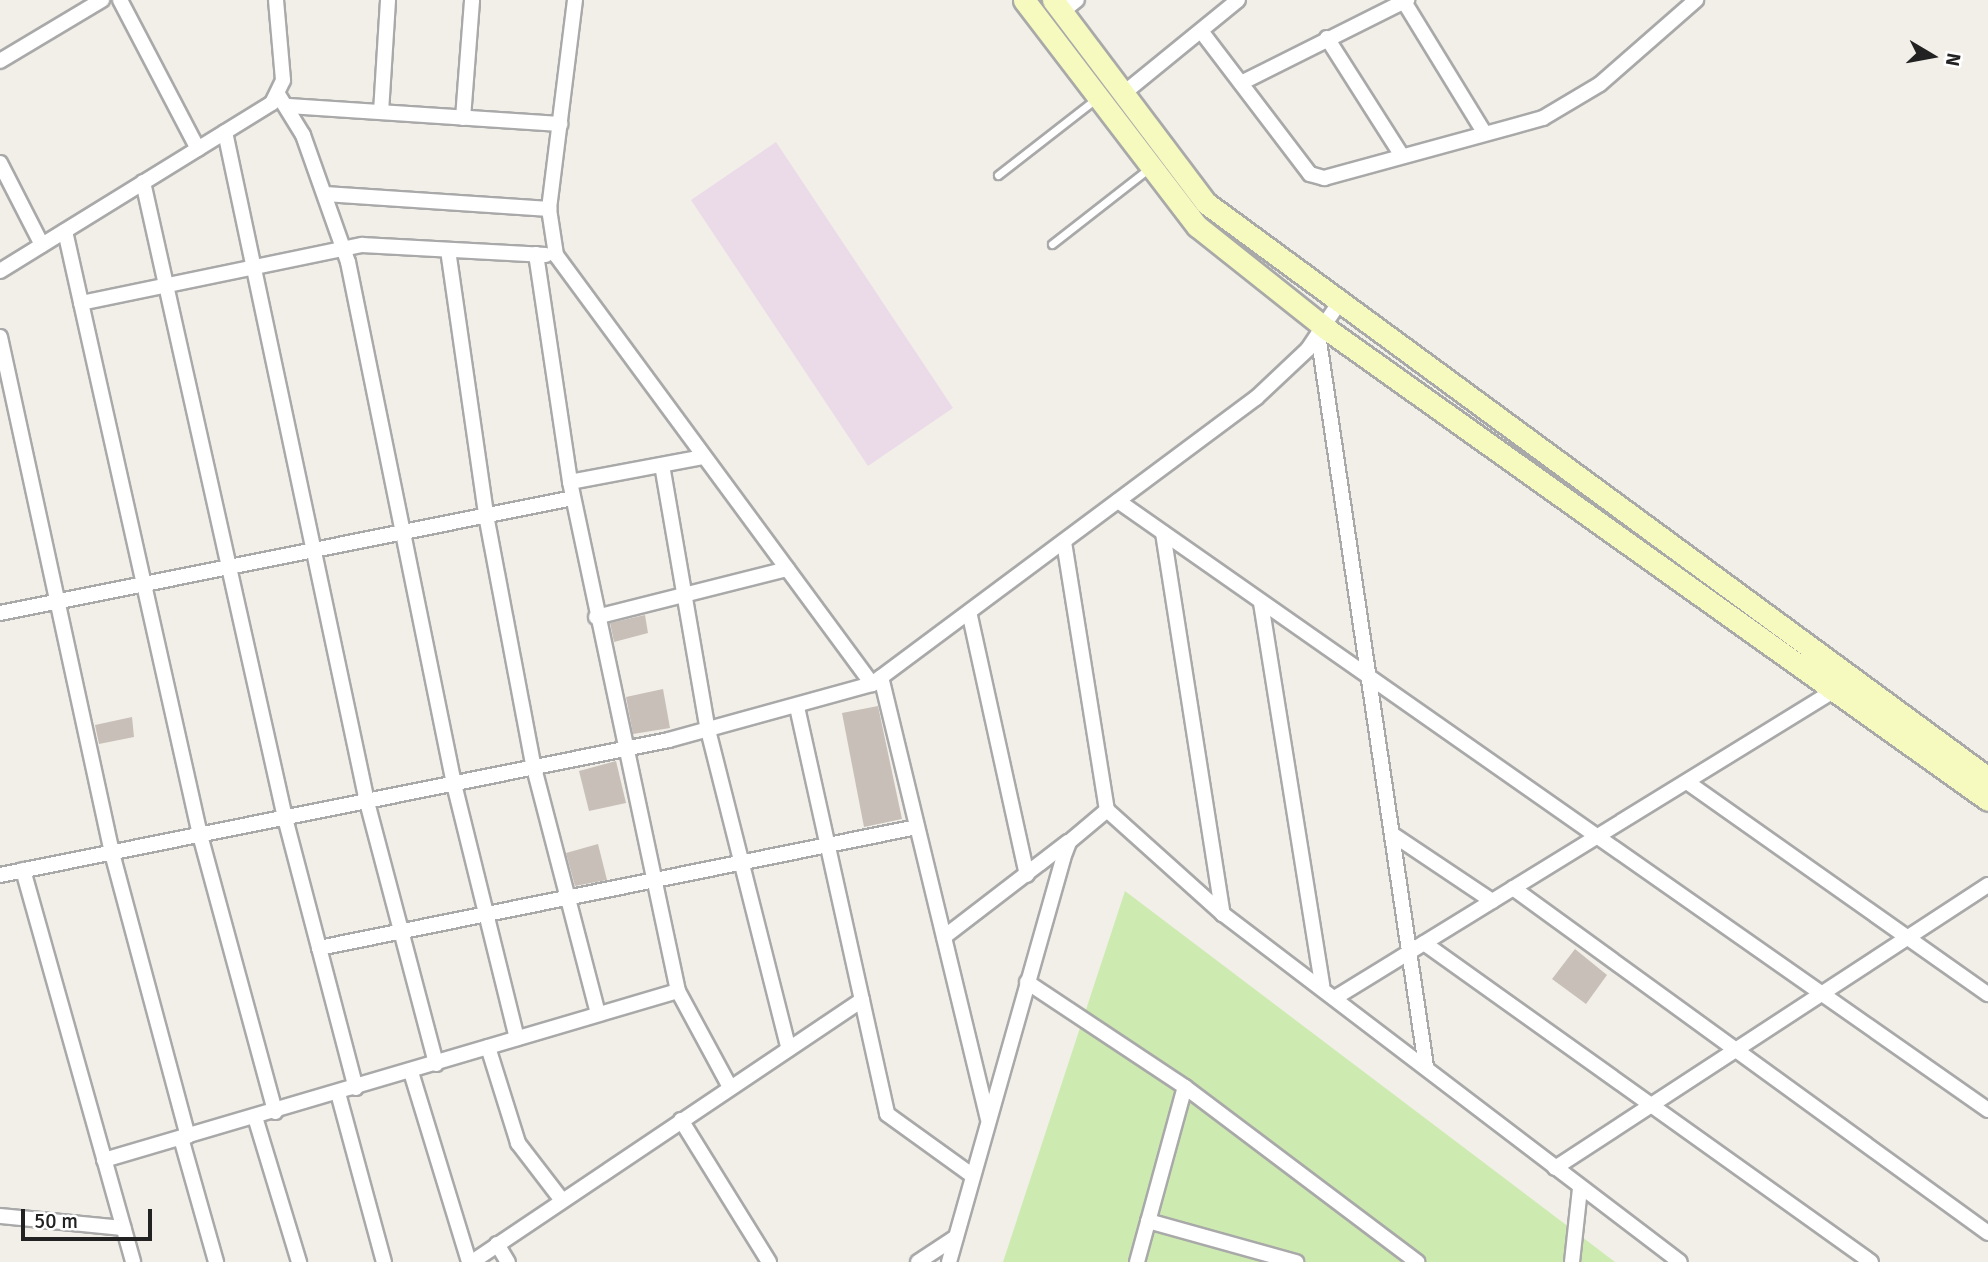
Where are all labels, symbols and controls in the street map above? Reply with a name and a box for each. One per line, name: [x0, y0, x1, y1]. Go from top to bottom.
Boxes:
north arrow: [1897, 21, 1967, 91]
text: N: [1940, 51, 1966, 68]
scale bar: [24, 1196, 156, 1240]
text: 50 m: [34, 1208, 78, 1234]

